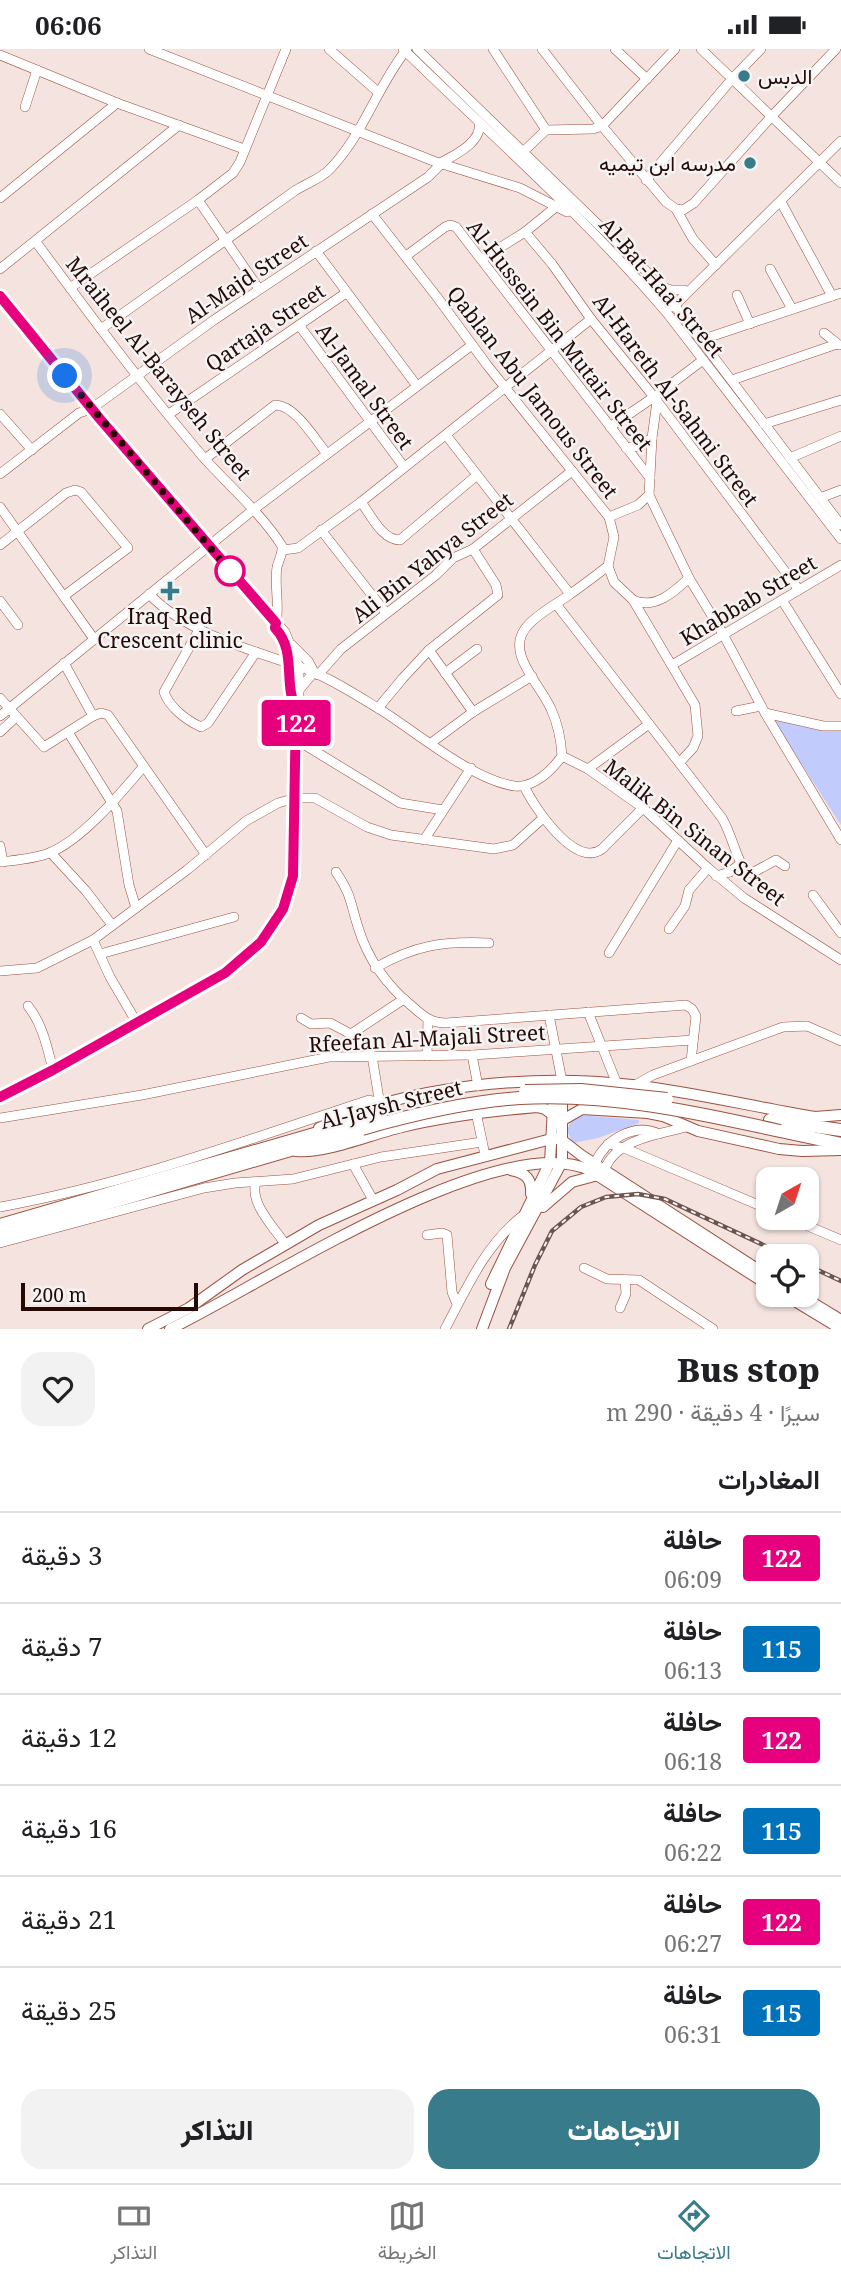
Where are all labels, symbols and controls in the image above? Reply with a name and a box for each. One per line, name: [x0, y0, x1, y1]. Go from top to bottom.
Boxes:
text: 06:06: [35, 7, 102, 43]
place label: الدبس: [758, 62, 812, 90]
marker: الدبس: [736, 68, 752, 84]
place label: مدرسه ابن تيميه: [599, 149, 736, 177]
marker: مدرسه ابن تيميه: [742, 155, 758, 171]
street label: Al-Bat-Haa’ Street: [593, 211, 731, 363]
street label: Al-Hussein Bin Mutair Street: [461, 214, 659, 456]
street label: Al-Majd Street: [179, 227, 313, 329]
street label: Mraiheel Al-Barayseh Street: [60, 251, 258, 485]
street label: Qartaja Street: [200, 277, 330, 377]
street label: Qablan Abu Jamous Street: [441, 280, 625, 504]
street label: Al-Hareth Al-Sahmi Street: [587, 288, 765, 512]
street label: Al-Jamal Street: [310, 317, 420, 455]
your location: [47, 358, 82, 393]
street label: Ali Bin Yahya Street: [346, 485, 518, 629]
street label: Khabbab Street: [675, 548, 821, 652]
unlabelled marker: [215, 556, 245, 586]
marker: Iraq Red Crescent clinic: [160, 581, 180, 601]
place label: Iraq Red Crescent clinic: [97, 602, 243, 654]
line badge: 122: [256, 700, 336, 746]
text: 122: [276, 706, 316, 739]
street label: Malik Bin Sinan Street: [598, 752, 792, 912]
street label: Rfeefan Al-Majali Street: [308, 1018, 546, 1058]
street label: Al-Jaysh Street: [317, 1073, 465, 1135]
north arrow: [756, 1167, 819, 1230]
map controls: [756, 1167, 819, 1307]
button: locate: [756, 1244, 819, 1307]
scale bar: [21, 1280, 198, 1312]
text: 200 m: [32, 1282, 87, 1308]
text: Bus stop: [677, 1347, 820, 1392]
button: heart: [21, 1352, 95, 1426]
text: سيرًا · 4 دقيقة · 290 m: [606, 1396, 820, 1428]
text: المغادرات: [718, 1461, 820, 1497]
text: حافلة: [663, 1521, 722, 1557]
text: 3 دقيقة: [21, 1537, 102, 1573]
text: 122: [761, 1541, 802, 1574]
text: 06:09: [664, 1563, 722, 1595]
text: حافلة: [663, 1612, 722, 1648]
text: 7 دقيقة: [21, 1628, 102, 1664]
text: 115: [761, 1632, 802, 1665]
text: 06:13: [664, 1654, 722, 1686]
text: حافلة: [663, 1703, 722, 1739]
text: 12 دقيقة: [21, 1719, 117, 1755]
text: 122: [761, 1723, 802, 1756]
text: 06:18: [664, 1745, 722, 1777]
text: حافلة: [663, 1794, 722, 1830]
text: 16 دقيقة: [21, 1810, 117, 1846]
text: 115: [761, 1814, 802, 1847]
text: 06:22: [664, 1836, 722, 1868]
text: حافلة: [663, 1885, 722, 1921]
text: 21 دقيقة: [21, 1901, 117, 1937]
text: 122: [761, 1905, 802, 1938]
text: 06:27: [664, 1927, 722, 1959]
text: حافلة: [663, 1976, 722, 2012]
text: 25 دقيقة: [21, 1992, 117, 2028]
text: 115: [761, 1996, 802, 2029]
text: 06:31: [664, 2018, 722, 2050]
button: التذاكر: [21, 2089, 414, 2169]
button: الاتجاهات: [428, 2089, 820, 2169]
tab: التذاكر: [110, 2197, 157, 2269]
tab: الخريطة: [378, 2197, 437, 2269]
tab: الاتجاهات: [657, 2197, 731, 2269]

